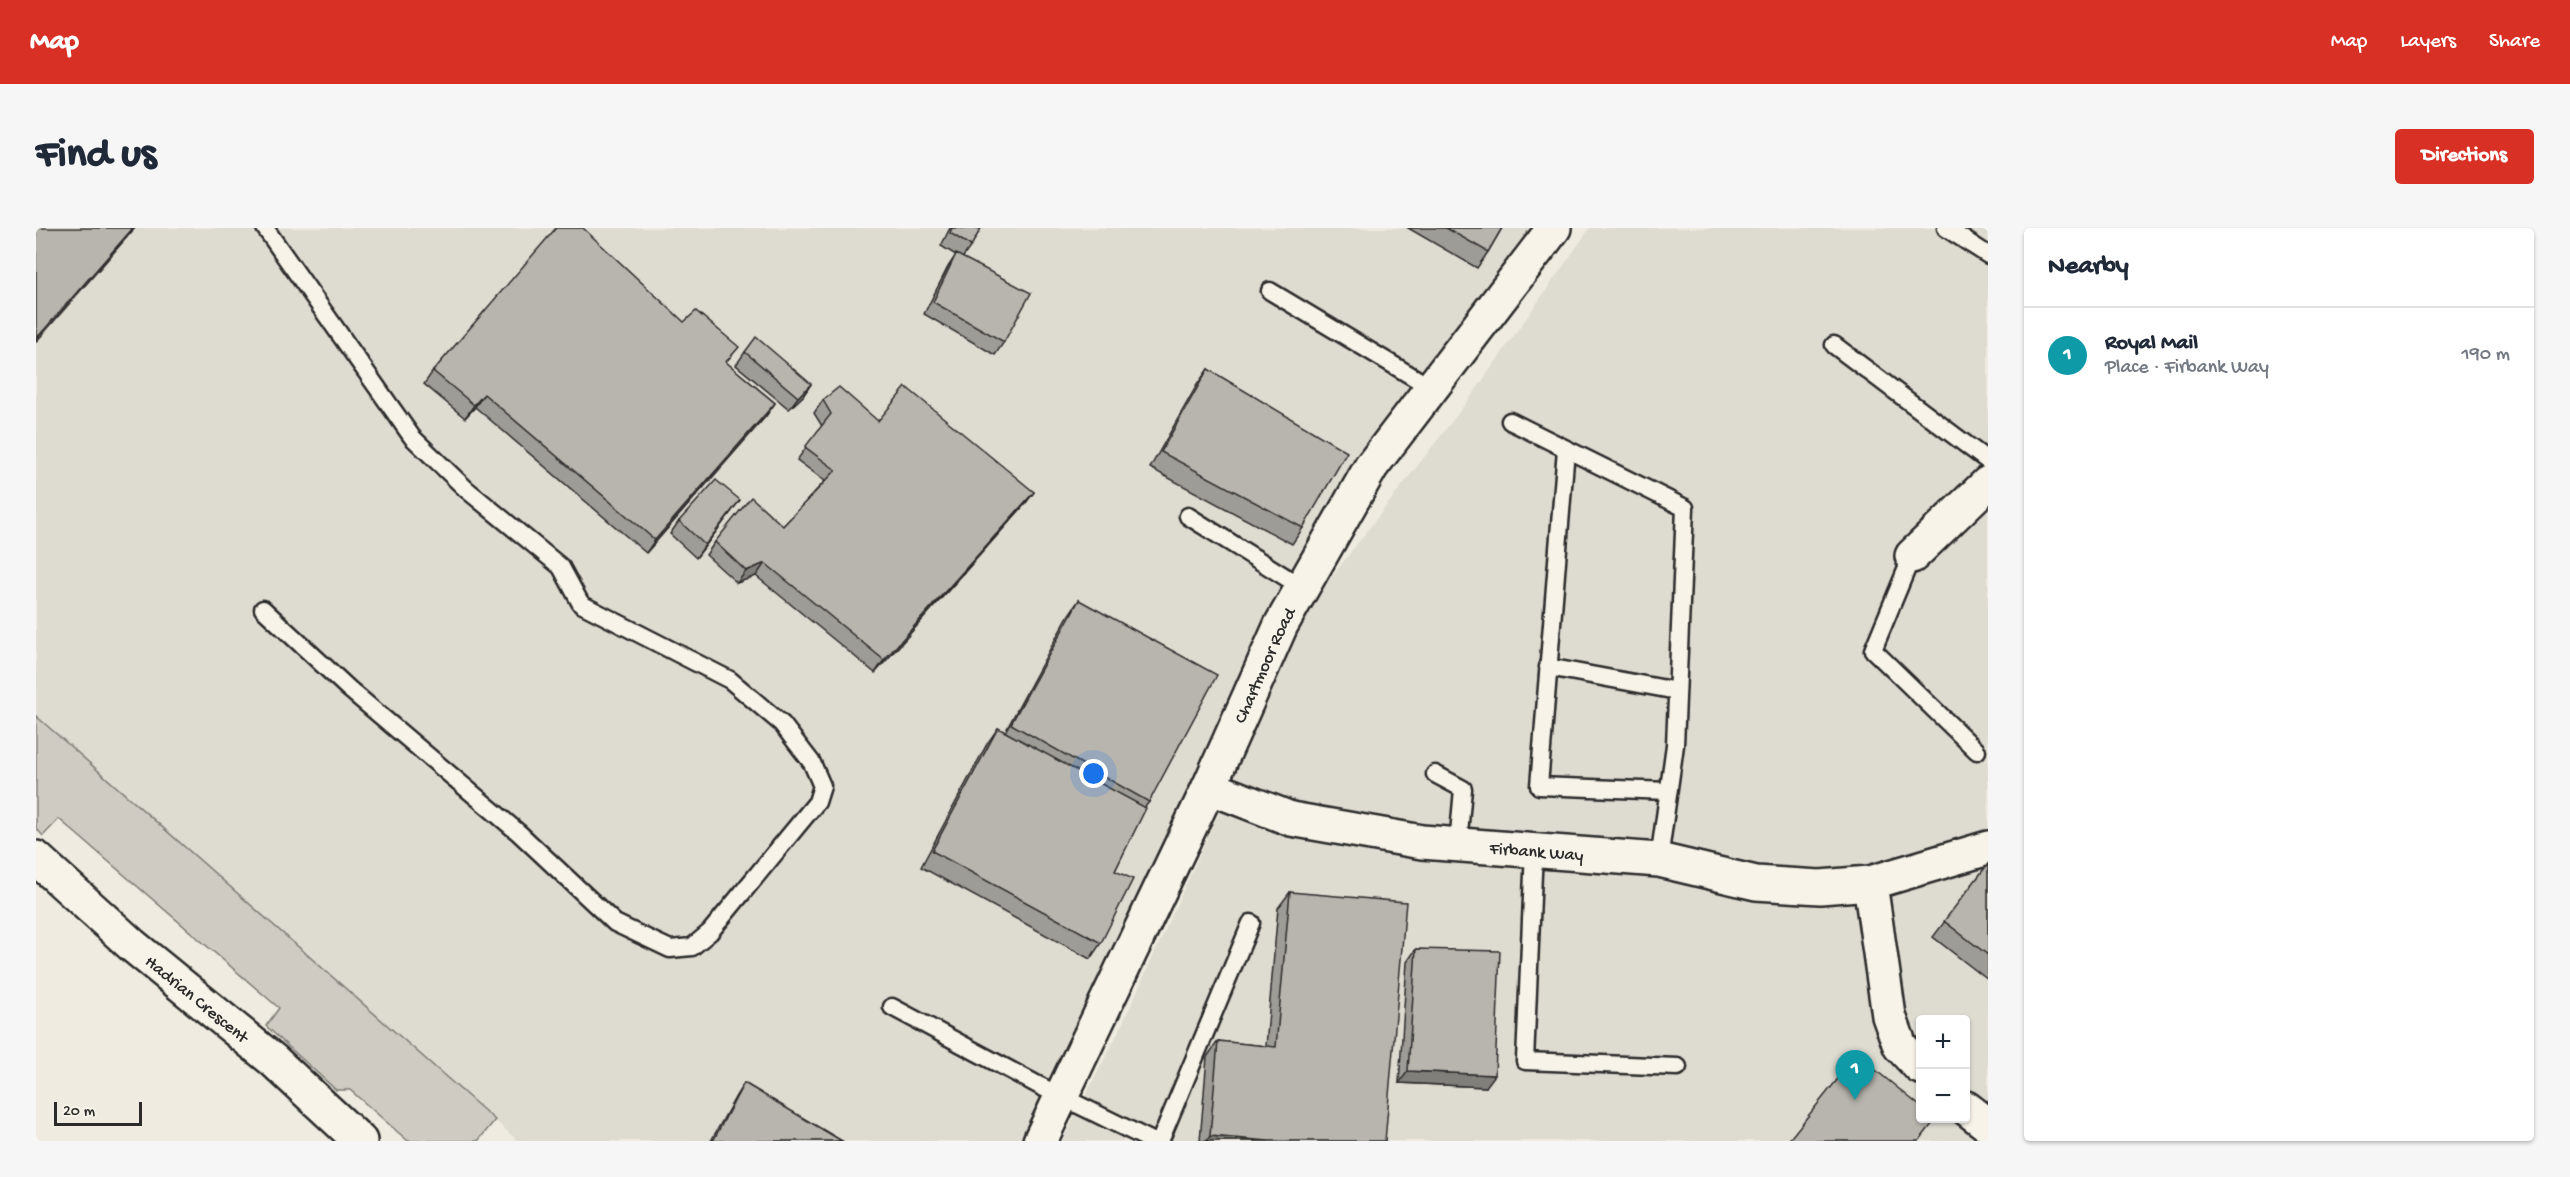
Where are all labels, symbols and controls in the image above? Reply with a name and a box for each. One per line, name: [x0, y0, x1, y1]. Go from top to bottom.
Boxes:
text: Map: [30, 26, 79, 59]
text: Map: [2331, 30, 2367, 55]
text: Layers: [2400, 30, 2456, 55]
text: Share: [2489, 30, 2540, 55]
button: Directions: [2395, 129, 2534, 184]
text: Find us: [36, 132, 156, 181]
text: Nearby: [2048, 252, 2129, 283]
text: Royal Mail: [2105, 331, 2198, 357]
text: 1: [2063, 344, 2072, 367]
text: 190 m: [2462, 344, 2510, 367]
text: Place · Firbank Way: [2105, 357, 2269, 380]
street label: Chartmoor Road: [1231, 603, 1302, 727]
your location: [1079, 759, 1108, 788]
street label: Firbank Way: [1488, 839, 1584, 867]
street label: Hadrian Crescent: [140, 952, 253, 1050]
map controls: [1916, 1015, 1970, 1123]
button: +: [1916, 1015, 1970, 1069]
pin: 1: [1836, 1050, 1874, 1100]
button: −: [1916, 1069, 1970, 1123]
scale bar: [54, 1099, 142, 1126]
text: 20 m: [63, 1103, 95, 1122]

